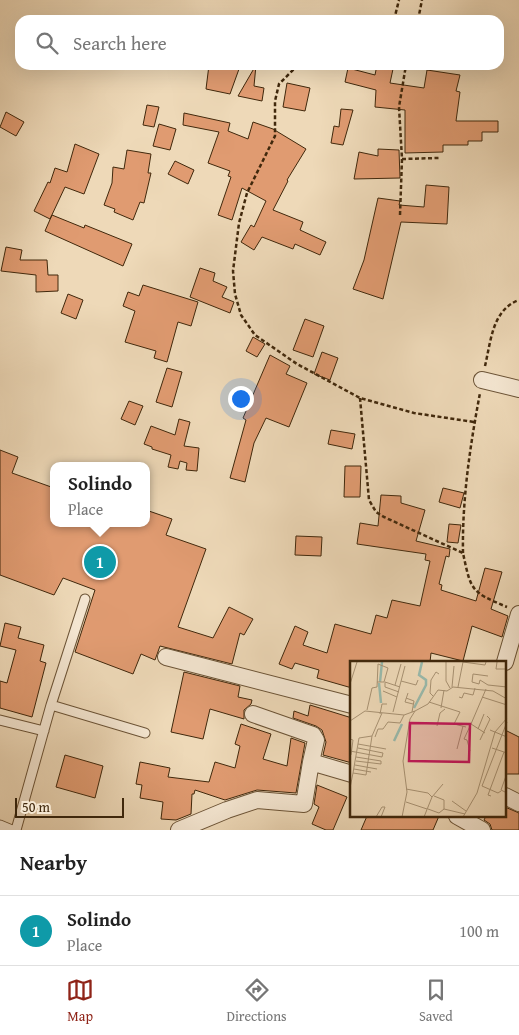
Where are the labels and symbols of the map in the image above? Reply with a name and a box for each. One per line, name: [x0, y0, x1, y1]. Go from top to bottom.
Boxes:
your location: [228, 386, 254, 412]
pin: 1: [84, 543, 116, 581]
inset map: [350, 661, 506, 818]
scale bar: [15, 795, 124, 818]

